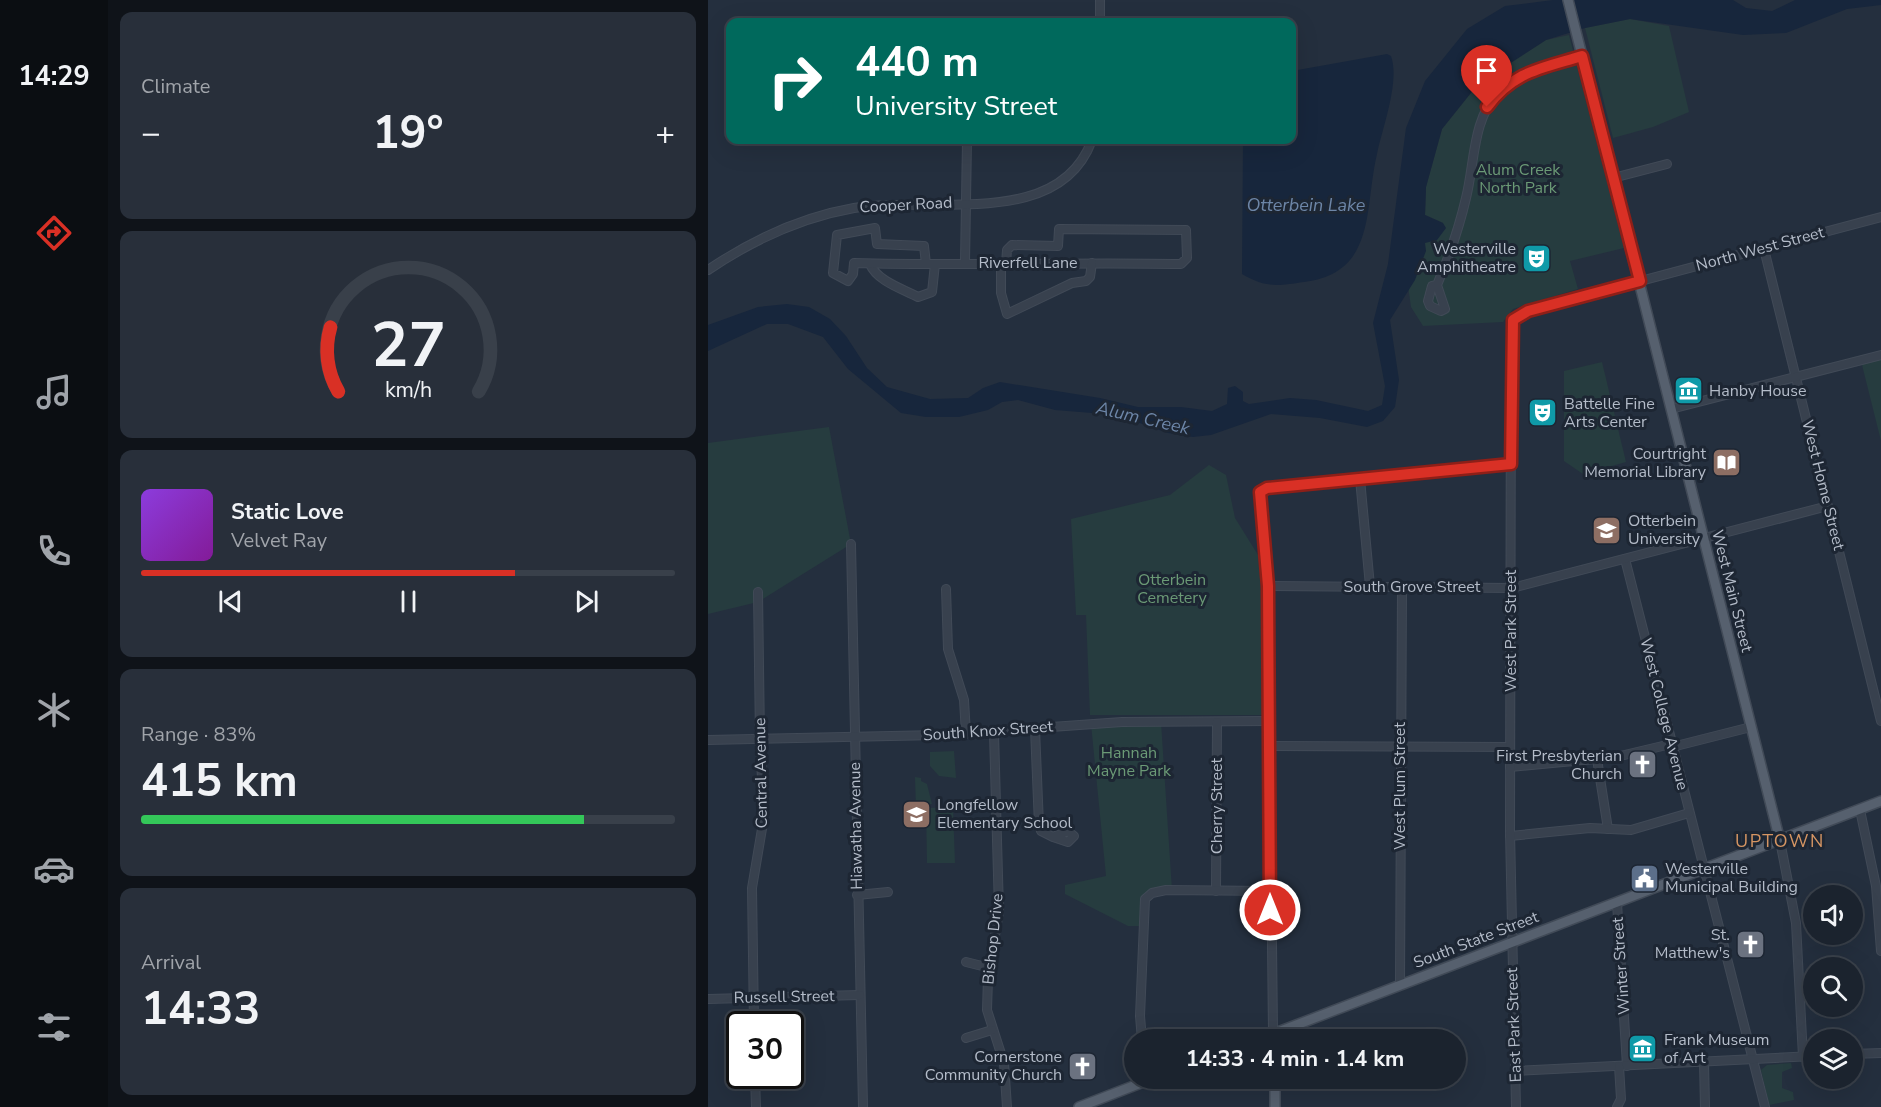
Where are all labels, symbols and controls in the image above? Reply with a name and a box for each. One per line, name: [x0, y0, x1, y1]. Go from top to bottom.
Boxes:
text: 440 m: [855, 34, 979, 91]
icon: right: [756, 42, 834, 120]
pin: [1461, 45, 1512, 107]
icon: arrive: [1470, 54, 1503, 87]
text: 14:29: [18, 58, 90, 95]
text: Climate: [141, 73, 210, 100]
text: University Street: [855, 88, 1057, 125]
text: 19°: [372, 103, 444, 164]
text: −: [141, 111, 161, 156]
text: +: [655, 111, 675, 156]
park label: Alum Creek North Park: [1476, 159, 1561, 199]
street label: Cooper Road: [859, 192, 953, 218]
water label: Otterbein Lake: [1247, 193, 1366, 217]
icon: directions: [33, 212, 75, 254]
street label: North West Street: [1693, 221, 1827, 277]
place label: Westerville Amphitheatre: [1417, 238, 1516, 278]
theatre icon: Westerville Amphitheatre: [1521, 242, 1553, 274]
street label: Riverfell Lane: [978, 252, 1078, 274]
text: 27: [371, 303, 445, 388]
icon: music: [33, 371, 75, 413]
text: km/h: [384, 375, 432, 405]
museum icon: Hanby House: [1672, 375, 1704, 407]
place label: Hanby House: [1709, 380, 1807, 402]
place label: Battelle Fine Arts Center: [1564, 393, 1655, 433]
water label: Alum Creek: [1093, 395, 1193, 441]
theatre icon: Battelle Fine Arts Center: [1527, 397, 1559, 429]
street label: West Home Street: [1796, 418, 1850, 553]
place label: Courtright Memorial Library: [1584, 443, 1707, 483]
library icon: Courtright Memorial Library: [1711, 447, 1743, 479]
text: Static Love: [231, 497, 344, 527]
place label: Otterbein University: [1628, 510, 1701, 550]
school or university icon: Otterbein University: [1591, 514, 1623, 546]
text: Velvet Ray: [231, 527, 327, 554]
street label: West Main Street: [1706, 528, 1758, 655]
icon: phone: [33, 530, 75, 572]
park label: Otterbein Cemetery: [1137, 569, 1207, 609]
street label: West Park Street: [1500, 569, 1522, 692]
street label: South Grove Street: [1344, 576, 1481, 598]
icon: previous: [214, 585, 247, 618]
icon: pause: [392, 585, 425, 618]
icon: next: [570, 585, 603, 618]
street label: West College Avenue: [1634, 636, 1694, 792]
icon: climate: [33, 689, 75, 731]
street label: South Knox Street: [922, 715, 1054, 747]
street label: Central Avenue: [749, 717, 773, 829]
text: Range · 83%: [141, 721, 256, 748]
street label: West Plum Street: [1389, 722, 1411, 850]
park label: Hannah Mayne Park: [1087, 742, 1172, 782]
place label: First Presbyterian Church: [1496, 745, 1622, 785]
church icon: First Presbyterian Church: [1627, 749, 1659, 781]
text: 415 km: [141, 751, 298, 812]
street label: Cherry Street: [1206, 757, 1228, 854]
street label: Hiawatha Avenue: [844, 762, 868, 890]
place label: Longfellow Elementary School: [937, 794, 1073, 834]
school or university icon: Longfellow Elementary School: [900, 798, 932, 830]
district label: UPTOWN: [1735, 829, 1825, 853]
icon: car: [33, 848, 75, 890]
place label: Westerville Municipal Building: [1665, 858, 1798, 898]
public building icon: Westerville Municipal Building: [1628, 862, 1660, 894]
position arrow: [1238, 878, 1302, 942]
map controls: [1803, 885, 1863, 1089]
button: sound: [1803, 885, 1863, 945]
street label: Bishop Drive: [977, 892, 1009, 986]
street label: South State Street: [1410, 906, 1542, 974]
street label: Winter Street: [1607, 916, 1635, 1016]
place label: St. Matthew's: [1655, 924, 1730, 964]
church icon: St. Matthew's: [1735, 928, 1767, 960]
text: Arrival: [141, 949, 201, 976]
button: search: [1803, 957, 1863, 1017]
street label: East Park Street: [1501, 967, 1527, 1083]
text: 14:33: [141, 979, 260, 1040]
street label: Russell Street: [733, 985, 835, 1009]
icon: filters: [33, 1006, 75, 1048]
speed limit sign: 30: [726, 1011, 804, 1089]
place label: Frank Museum of Art: [1664, 1029, 1769, 1069]
button: layers: [1803, 1029, 1863, 1089]
museum icon: Frank Museum of Art: [1627, 1033, 1659, 1065]
text: 14:33 · 4 min · 1.4 km: [1186, 1044, 1404, 1074]
place label: Cornerstone Community Church: [925, 1046, 1062, 1086]
church icon: Cornerstone Community Church: [1067, 1050, 1099, 1082]

